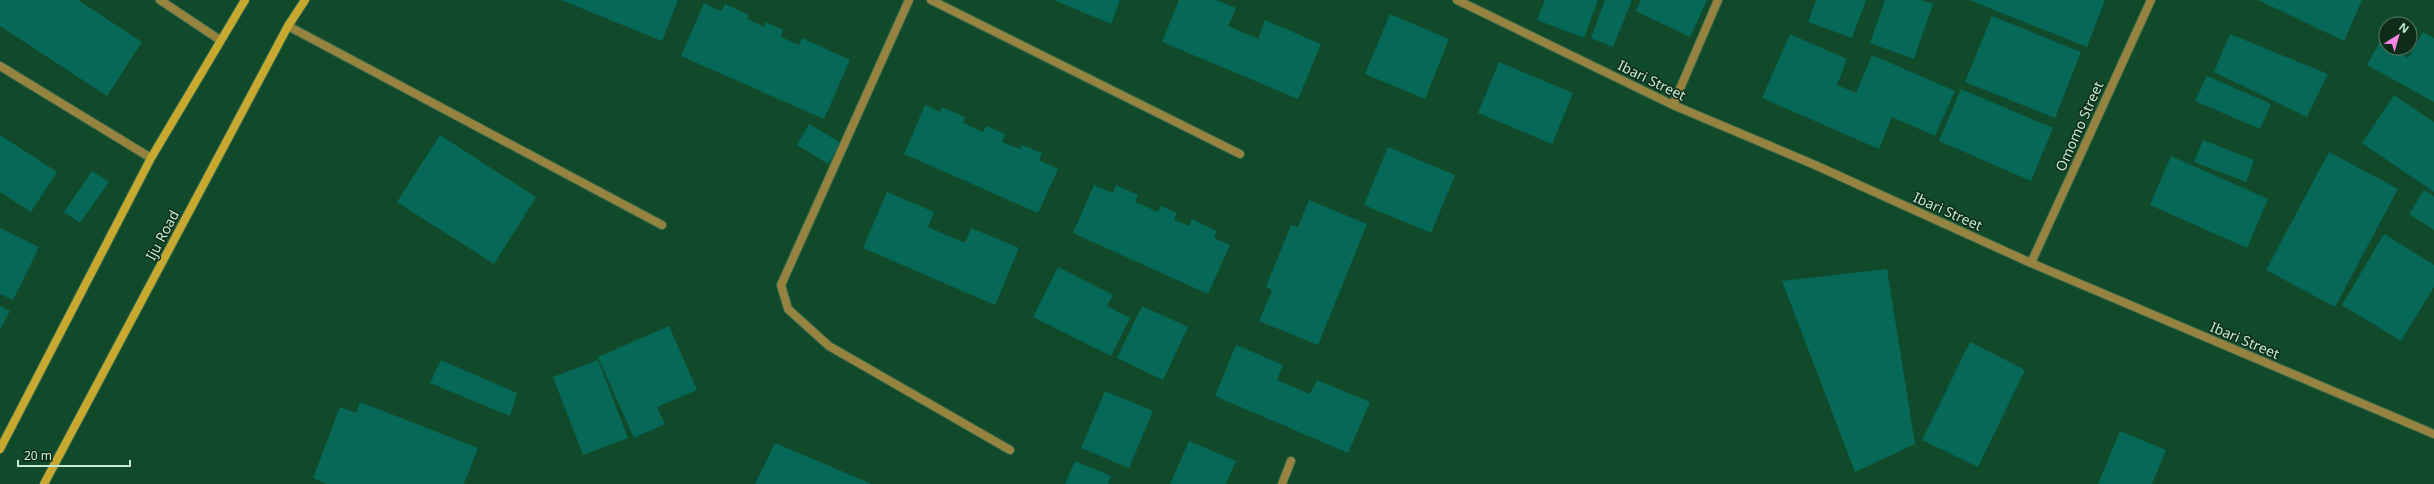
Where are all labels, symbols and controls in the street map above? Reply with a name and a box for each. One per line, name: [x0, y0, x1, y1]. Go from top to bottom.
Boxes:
north arrow: [2378, 16, 2418, 56]
text: N: [2396, 19, 2412, 36]
street label: Ibari Street: [1615, 55, 1689, 105]
street label: Omomo Street: [2051, 78, 2107, 174]
street label: Ibari Street: [1911, 187, 1985, 235]
street label: Iju Road: [141, 207, 183, 263]
street label: Ibari Street: [2208, 317, 2282, 363]
scale bar: [18, 442, 130, 468]
text: 20 m: [24, 447, 52, 464]

